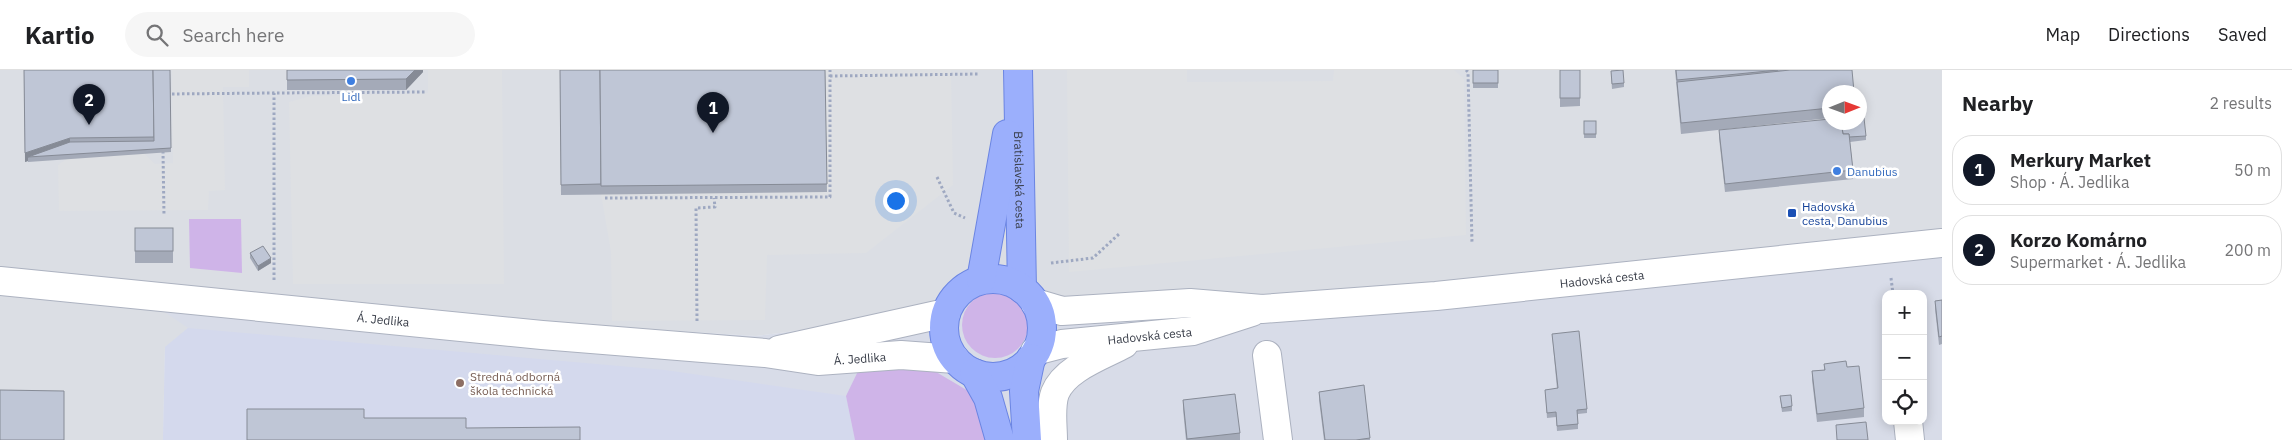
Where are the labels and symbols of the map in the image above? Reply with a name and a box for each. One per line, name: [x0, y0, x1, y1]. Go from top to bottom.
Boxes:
marker: Lidl: [345, 75, 357, 87]
pin: 2: [73, 84, 105, 125]
north arrow: [1822, 85, 1867, 130]
place label: Lidl: [341, 89, 361, 104]
pin: 1: [697, 92, 729, 133]
street label: Bratislavská cesta: [1012, 131, 1028, 229]
place label: Danubius: [1847, 164, 1898, 179]
marker: Danubius: [1831, 165, 1843, 177]
your location: [883, 188, 909, 214]
place label: Hadovská cesta, Danubius: [1802, 199, 1888, 228]
marker: Hadovská cesta, Danubius: [1786, 207, 1798, 219]
street label: Hadovská cesta: [1559, 267, 1645, 290]
street label: Á. Jedlika: [356, 309, 411, 329]
street label: Hadovská cesta: [1107, 324, 1193, 347]
street label: Á. Jedlika: [833, 349, 887, 367]
place label: Stredná odborná škola technická: [470, 369, 561, 398]
marker: Stredná odborná škola technická: [454, 377, 466, 389]

